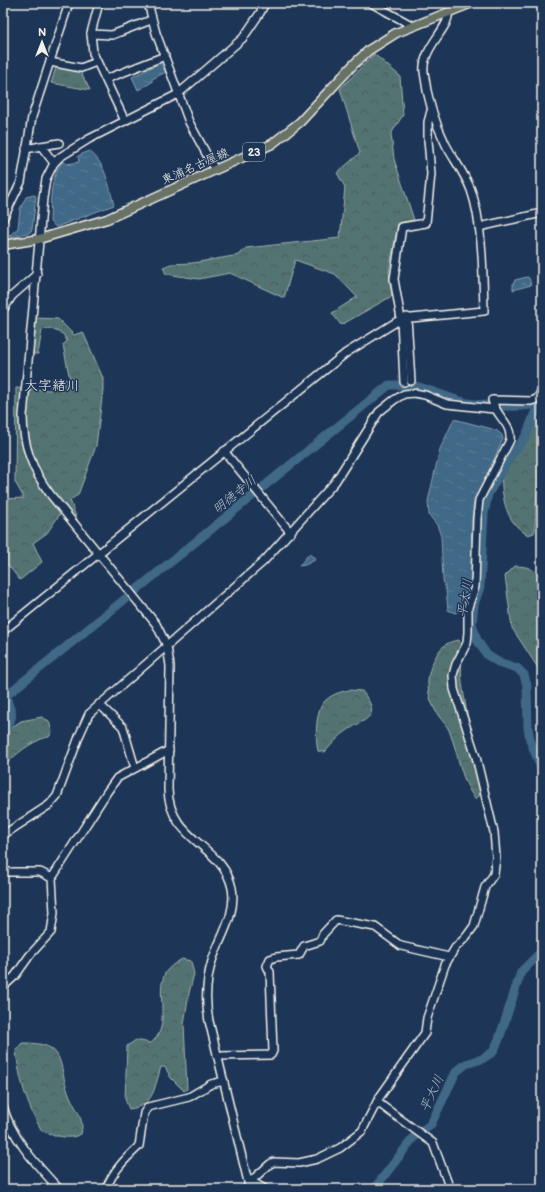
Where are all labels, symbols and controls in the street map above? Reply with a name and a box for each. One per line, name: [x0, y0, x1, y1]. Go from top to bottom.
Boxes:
north arrow: [22, 22, 62, 62]
text: N: [38, 26, 46, 39]
road number: 23: [243, 143, 265, 161]
street label: 東浦名古屋線: [159, 145, 231, 188]
district label: 大字緒川: [24, 377, 80, 394]
water label: 明徳寺川: [209, 472, 260, 517]
water label: 平大川: [454, 578, 476, 619]
water label: 平大川: [416, 1072, 447, 1114]

